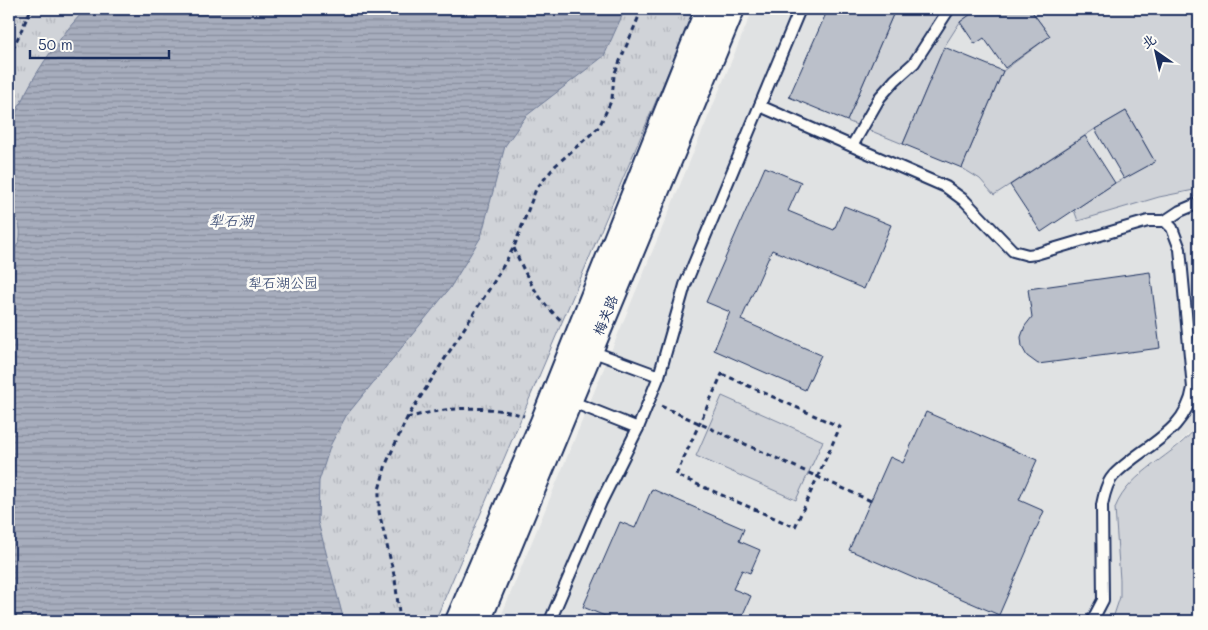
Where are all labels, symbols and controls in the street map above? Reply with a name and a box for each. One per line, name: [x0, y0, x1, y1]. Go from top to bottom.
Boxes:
scale bar: [30, 28, 169, 60]
north arrow: [1130, 28, 1180, 78]
text: 北: [1137, 29, 1160, 53]
text: 50 m: [38, 34, 73, 54]
water label: 犁石湖: [208, 210, 255, 230]
park label: 犁石湖公园: [248, 273, 318, 292]
street label: 梅关路: [588, 292, 622, 338]

